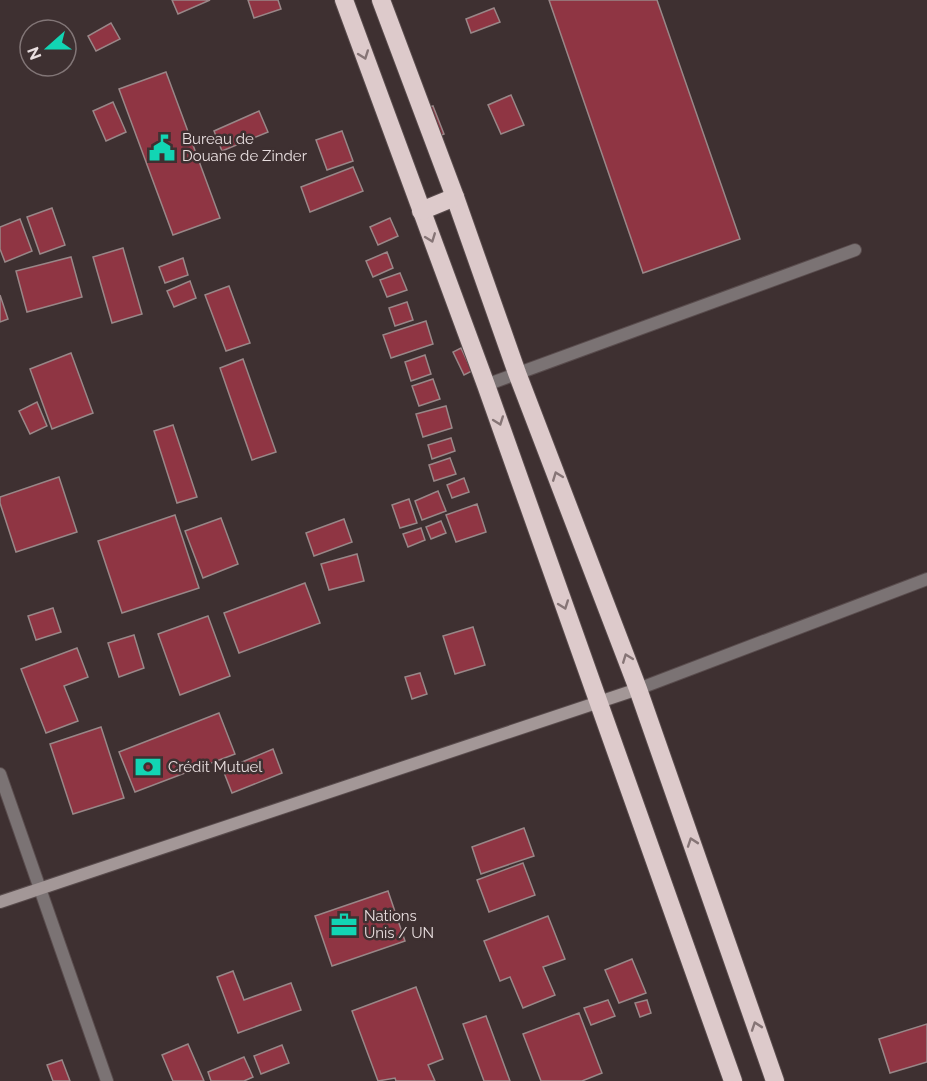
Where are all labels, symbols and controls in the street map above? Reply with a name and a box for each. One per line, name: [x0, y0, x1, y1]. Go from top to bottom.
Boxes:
north arrow: [18, 18, 78, 78]
text: N: [23, 44, 46, 62]
one-way arrow: [357, 49, 370, 60]
place label: Bureau de Douane de Zinder: [182, 130, 308, 165]
public building icon: Bureau de Douane de Zinder: [147, 133, 177, 163]
one-way arrow: [424, 232, 436, 243]
one-way arrow: [491, 415, 504, 426]
one-way arrow: [551, 471, 564, 482]
one-way arrow: [557, 599, 570, 610]
one-way arrow: [621, 653, 634, 664]
bank icon: Crédit Mutuel: [133, 752, 163, 782]
place label: Crédit Mutuel: [168, 758, 263, 776]
one-way arrow: [686, 837, 699, 848]
place label: Nations Unis / UN: [364, 907, 434, 942]
office icon: Nations Unis / UN: [329, 910, 359, 940]
one-way arrow: [751, 1021, 763, 1032]

